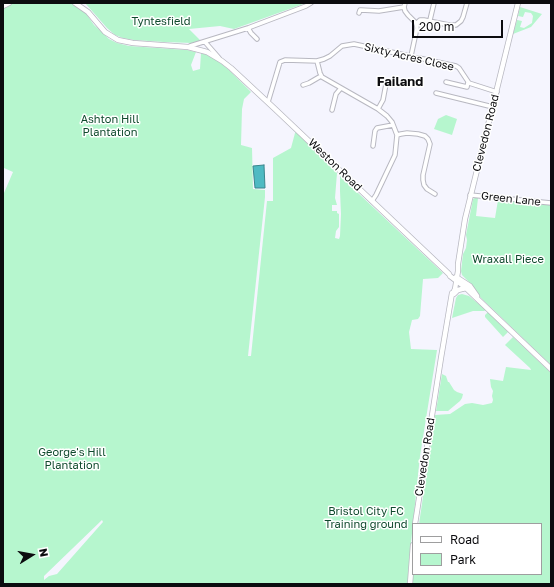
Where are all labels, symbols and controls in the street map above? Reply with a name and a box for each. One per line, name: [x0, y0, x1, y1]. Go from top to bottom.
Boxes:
scale bar: [414, 12, 505, 38]
park label: Tyntesfield: [132, 15, 190, 29]
text: 200 m: [419, 19, 454, 34]
street label: Sixty Acres Close: [363, 40, 455, 74]
district label: Failand: [377, 74, 423, 90]
street label: Clevedon Road: [470, 93, 502, 173]
park label: Ashton Hill Plantation: [81, 113, 139, 139]
street label: Weston Road: [305, 136, 365, 194]
street label: Green Lane: [480, 189, 542, 209]
park label: Wraxall Piece: [472, 253, 544, 267]
street label: Clevedon Road: [412, 417, 438, 497]
park label: George's Hill Plantation: [38, 446, 106, 472]
park label: Bristol City FC Training ground: [325, 505, 407, 531]
legend: [412, 523, 542, 575]
text: Road: [450, 532, 479, 547]
north arrow: [12, 535, 52, 575]
text: N: [37, 547, 51, 558]
text: Park: [450, 552, 476, 567]

